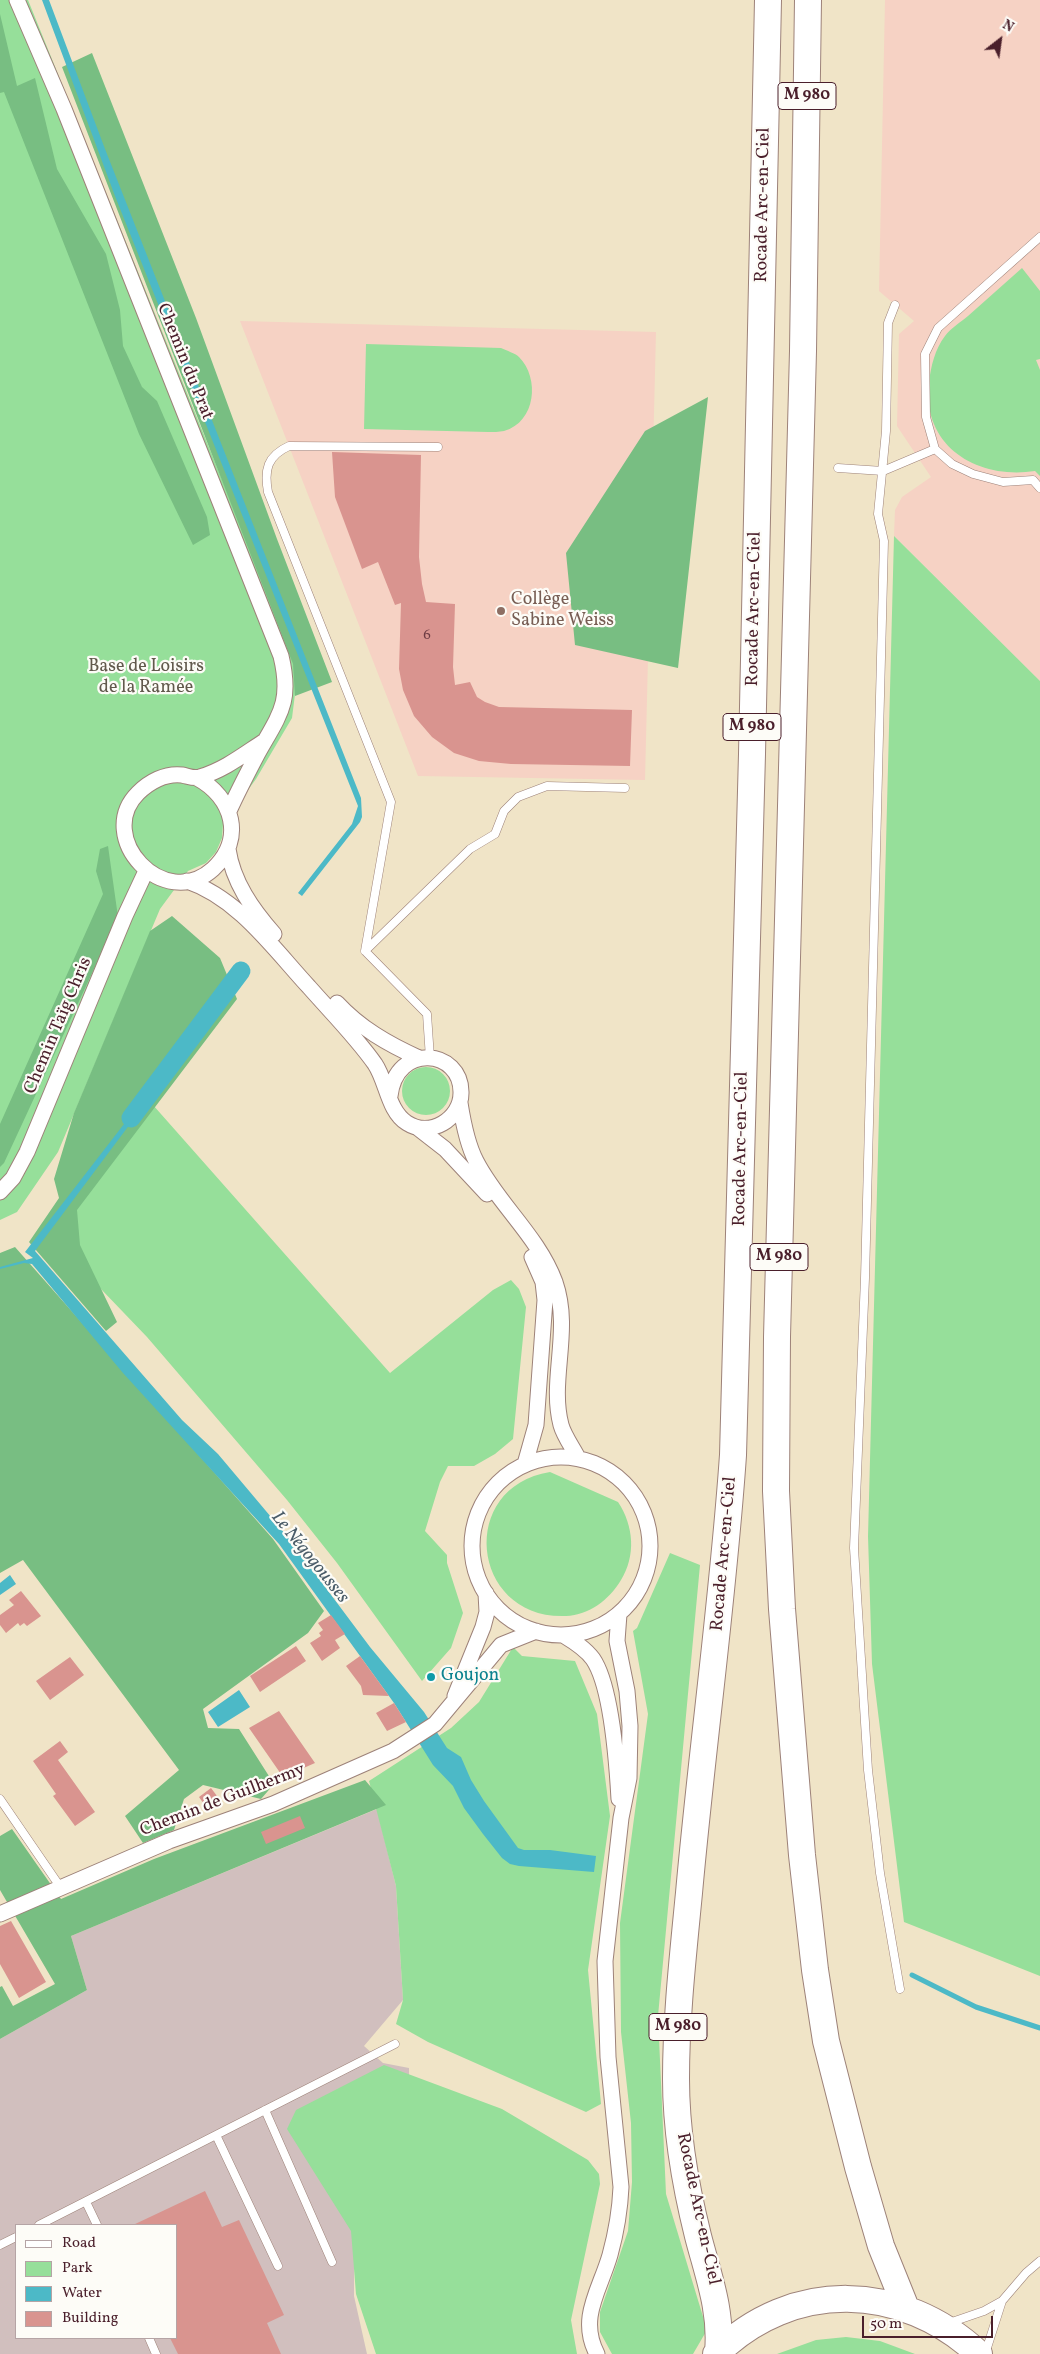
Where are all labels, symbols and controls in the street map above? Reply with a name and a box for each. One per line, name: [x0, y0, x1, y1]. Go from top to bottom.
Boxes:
north arrow: [975, 15, 1025, 65]
text: N: [999, 16, 1017, 37]
road number: M 980: [778, 82, 836, 110]
street label: Rocade Arc-en-Ciel: [752, 127, 776, 283]
street label: Chemin du Prat: [151, 301, 217, 423]
street label: Rocade Arc-en-Ciel: [743, 531, 767, 687]
place label: Collège Sabine Weiss: [511, 590, 614, 632]
marker: Collège Sabine Weiss: [495, 605, 507, 617]
house number: 6: [423, 627, 431, 645]
park label: Base de Loisirs de la Ramée: [88, 657, 204, 700]
road number: M 980: [723, 714, 781, 740]
street label: Chemin Taïg Chris: [20, 954, 98, 1098]
street label: Rocade Arc-en-Ciel: [730, 1071, 754, 1227]
road number: M 980: [750, 1244, 808, 1270]
street label: Rocade Arc-en-Ciel: [707, 1476, 743, 1632]
water label: Le Négogousses: [265, 1507, 353, 1609]
place label: Goujon: [441, 1666, 499, 1688]
marker: Goujon: [425, 1671, 437, 1683]
street label: Chemin de Guilhermy: [138, 1760, 308, 1842]
road number: M 980: [649, 2014, 707, 2040]
street label: Rocade Arc-en-Ciel: [670, 2131, 724, 2287]
legend: [15, 2224, 178, 2339]
text: Road: [62, 2233, 96, 2254]
text: Park: [62, 2258, 93, 2279]
text: Water: [62, 2283, 102, 2304]
scale bar: [865, 2306, 996, 2338]
text: Building: [62, 2308, 118, 2329]
text: 50 m: [870, 2314, 902, 2335]

